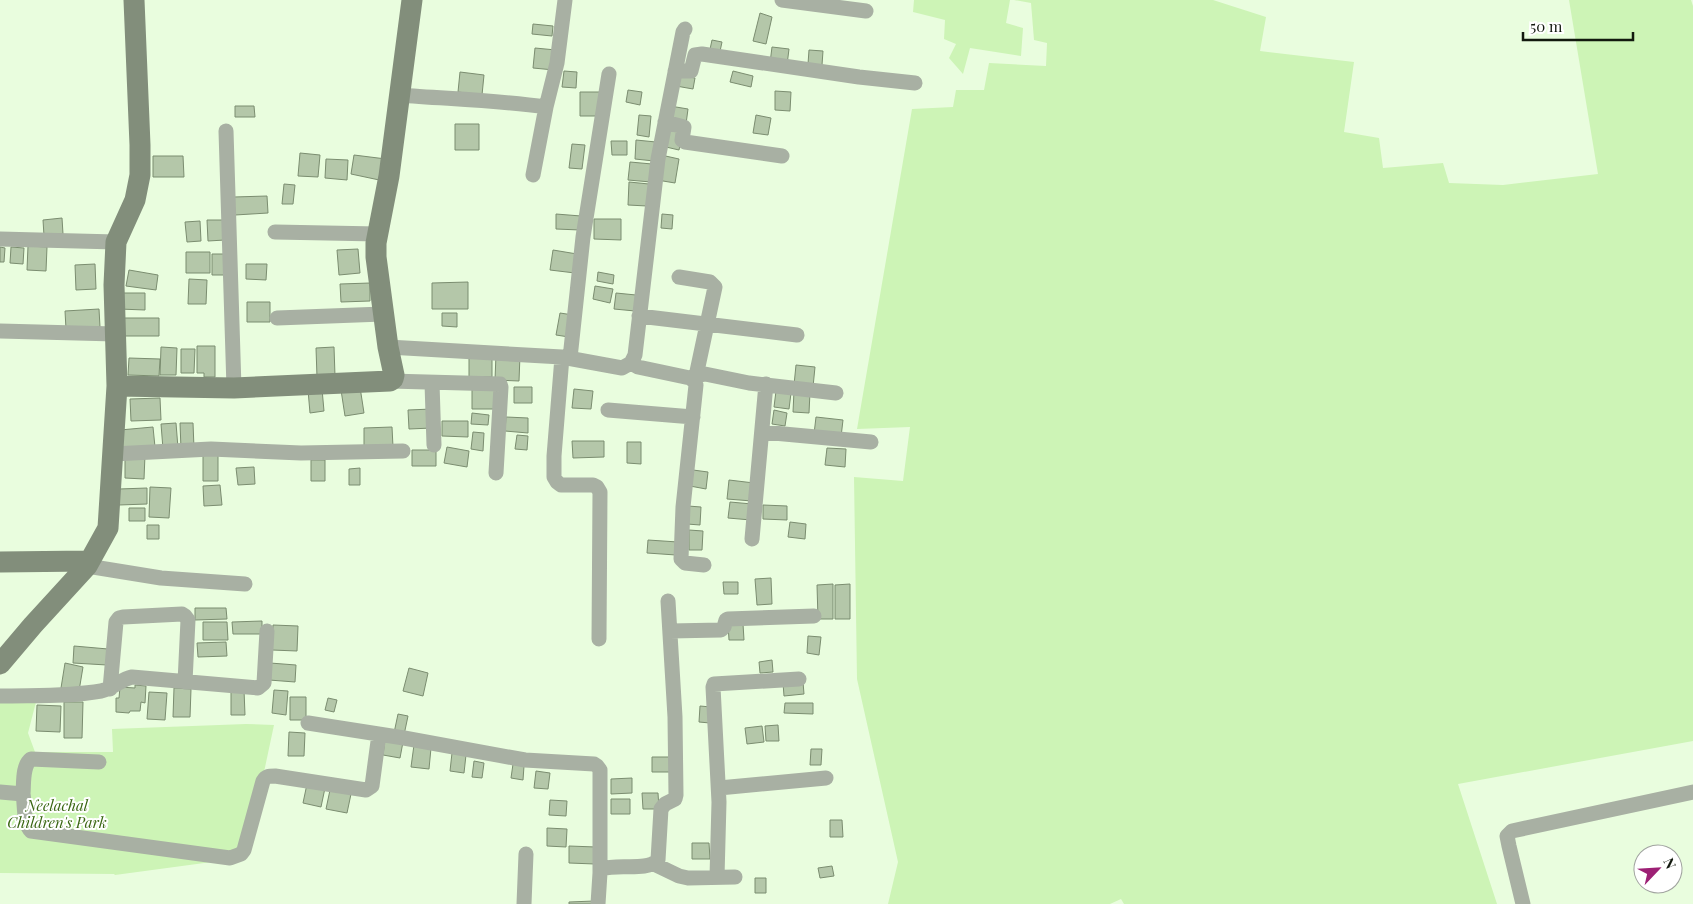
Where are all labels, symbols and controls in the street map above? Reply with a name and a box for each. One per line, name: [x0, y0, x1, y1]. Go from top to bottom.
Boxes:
scale bar: [1523, 10, 1633, 42]
text: 50 m: [1530, 16, 1563, 36]
park label: Neelachal Children's Park: [7, 795, 107, 832]
north arrow: [1633, 844, 1683, 894]
text: N: [1659, 855, 1681, 872]

